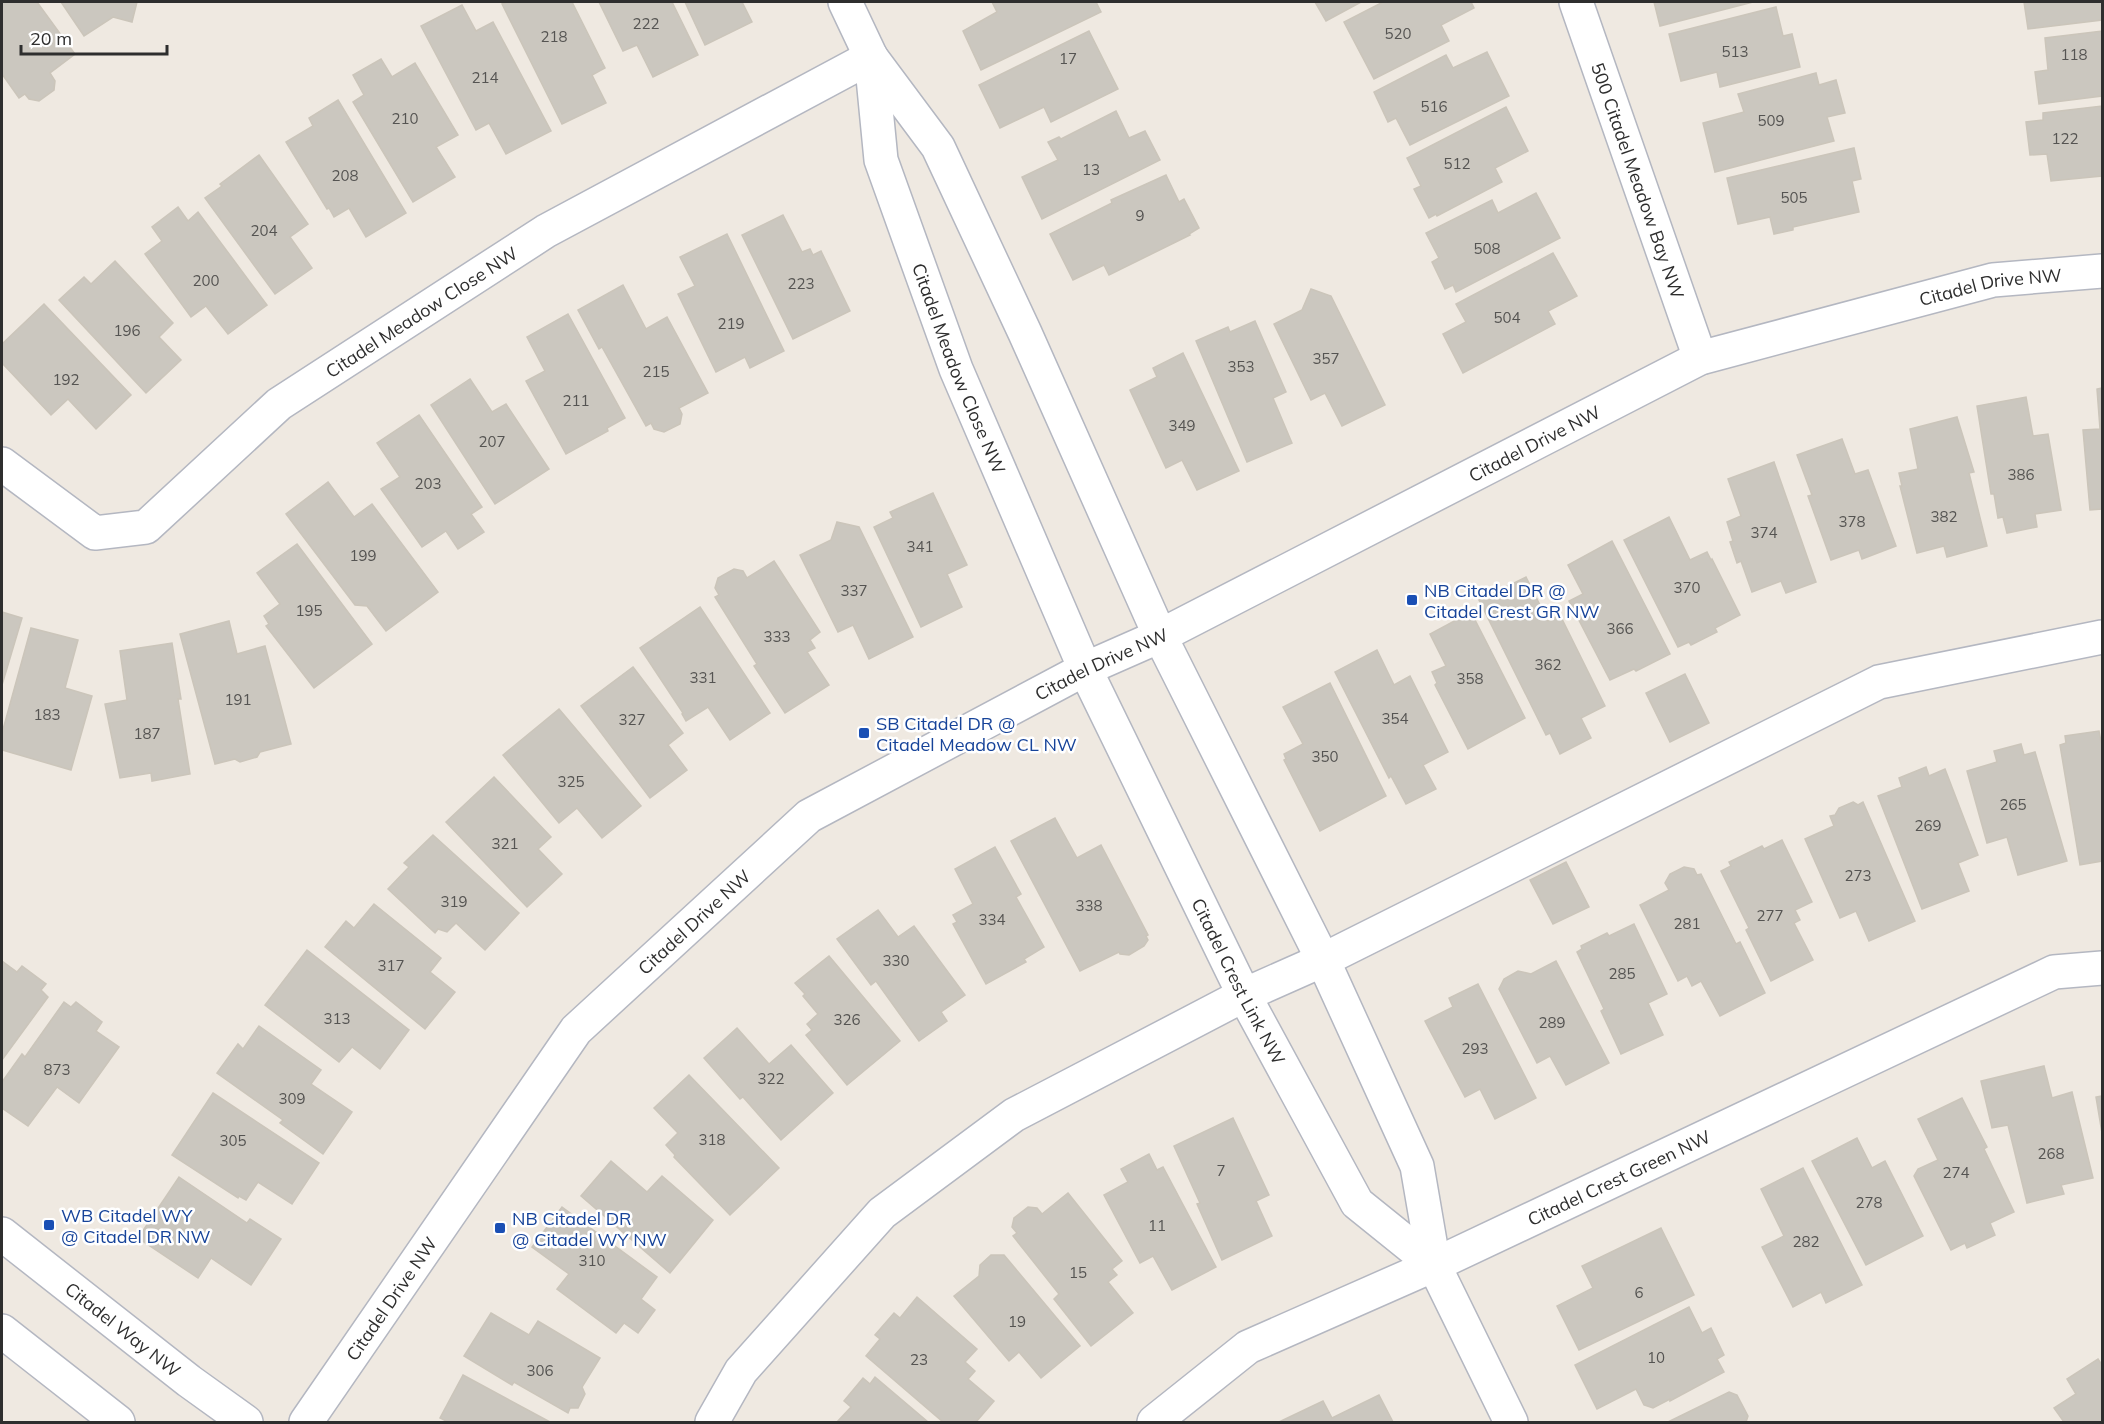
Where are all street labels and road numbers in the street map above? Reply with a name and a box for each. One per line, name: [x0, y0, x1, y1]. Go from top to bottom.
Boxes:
street label: 500 Citadel Meadow Bay NW: [1586, 59, 1690, 302]
street label: Citadel Meadow Close NW: [321, 241, 522, 382]
street label: Citadel Meadow Close NW: [907, 260, 1011, 477]
street label: Citadel Drive NW: [1917, 263, 2063, 311]
street label: Citadel Drive NW: [1465, 400, 1604, 487]
street label: Citadel Drive NW: [1031, 622, 1172, 705]
street label: Citadel Drive NW: [633, 864, 755, 979]
street label: Citadel Crest Link NW: [1187, 894, 1291, 1068]
street label: Citadel Crest Green NW: [1524, 1125, 1714, 1231]
street label: Citadel Drive NW: [340, 1232, 442, 1365]
street label: Citadel Way NW: [61, 1277, 186, 1382]

